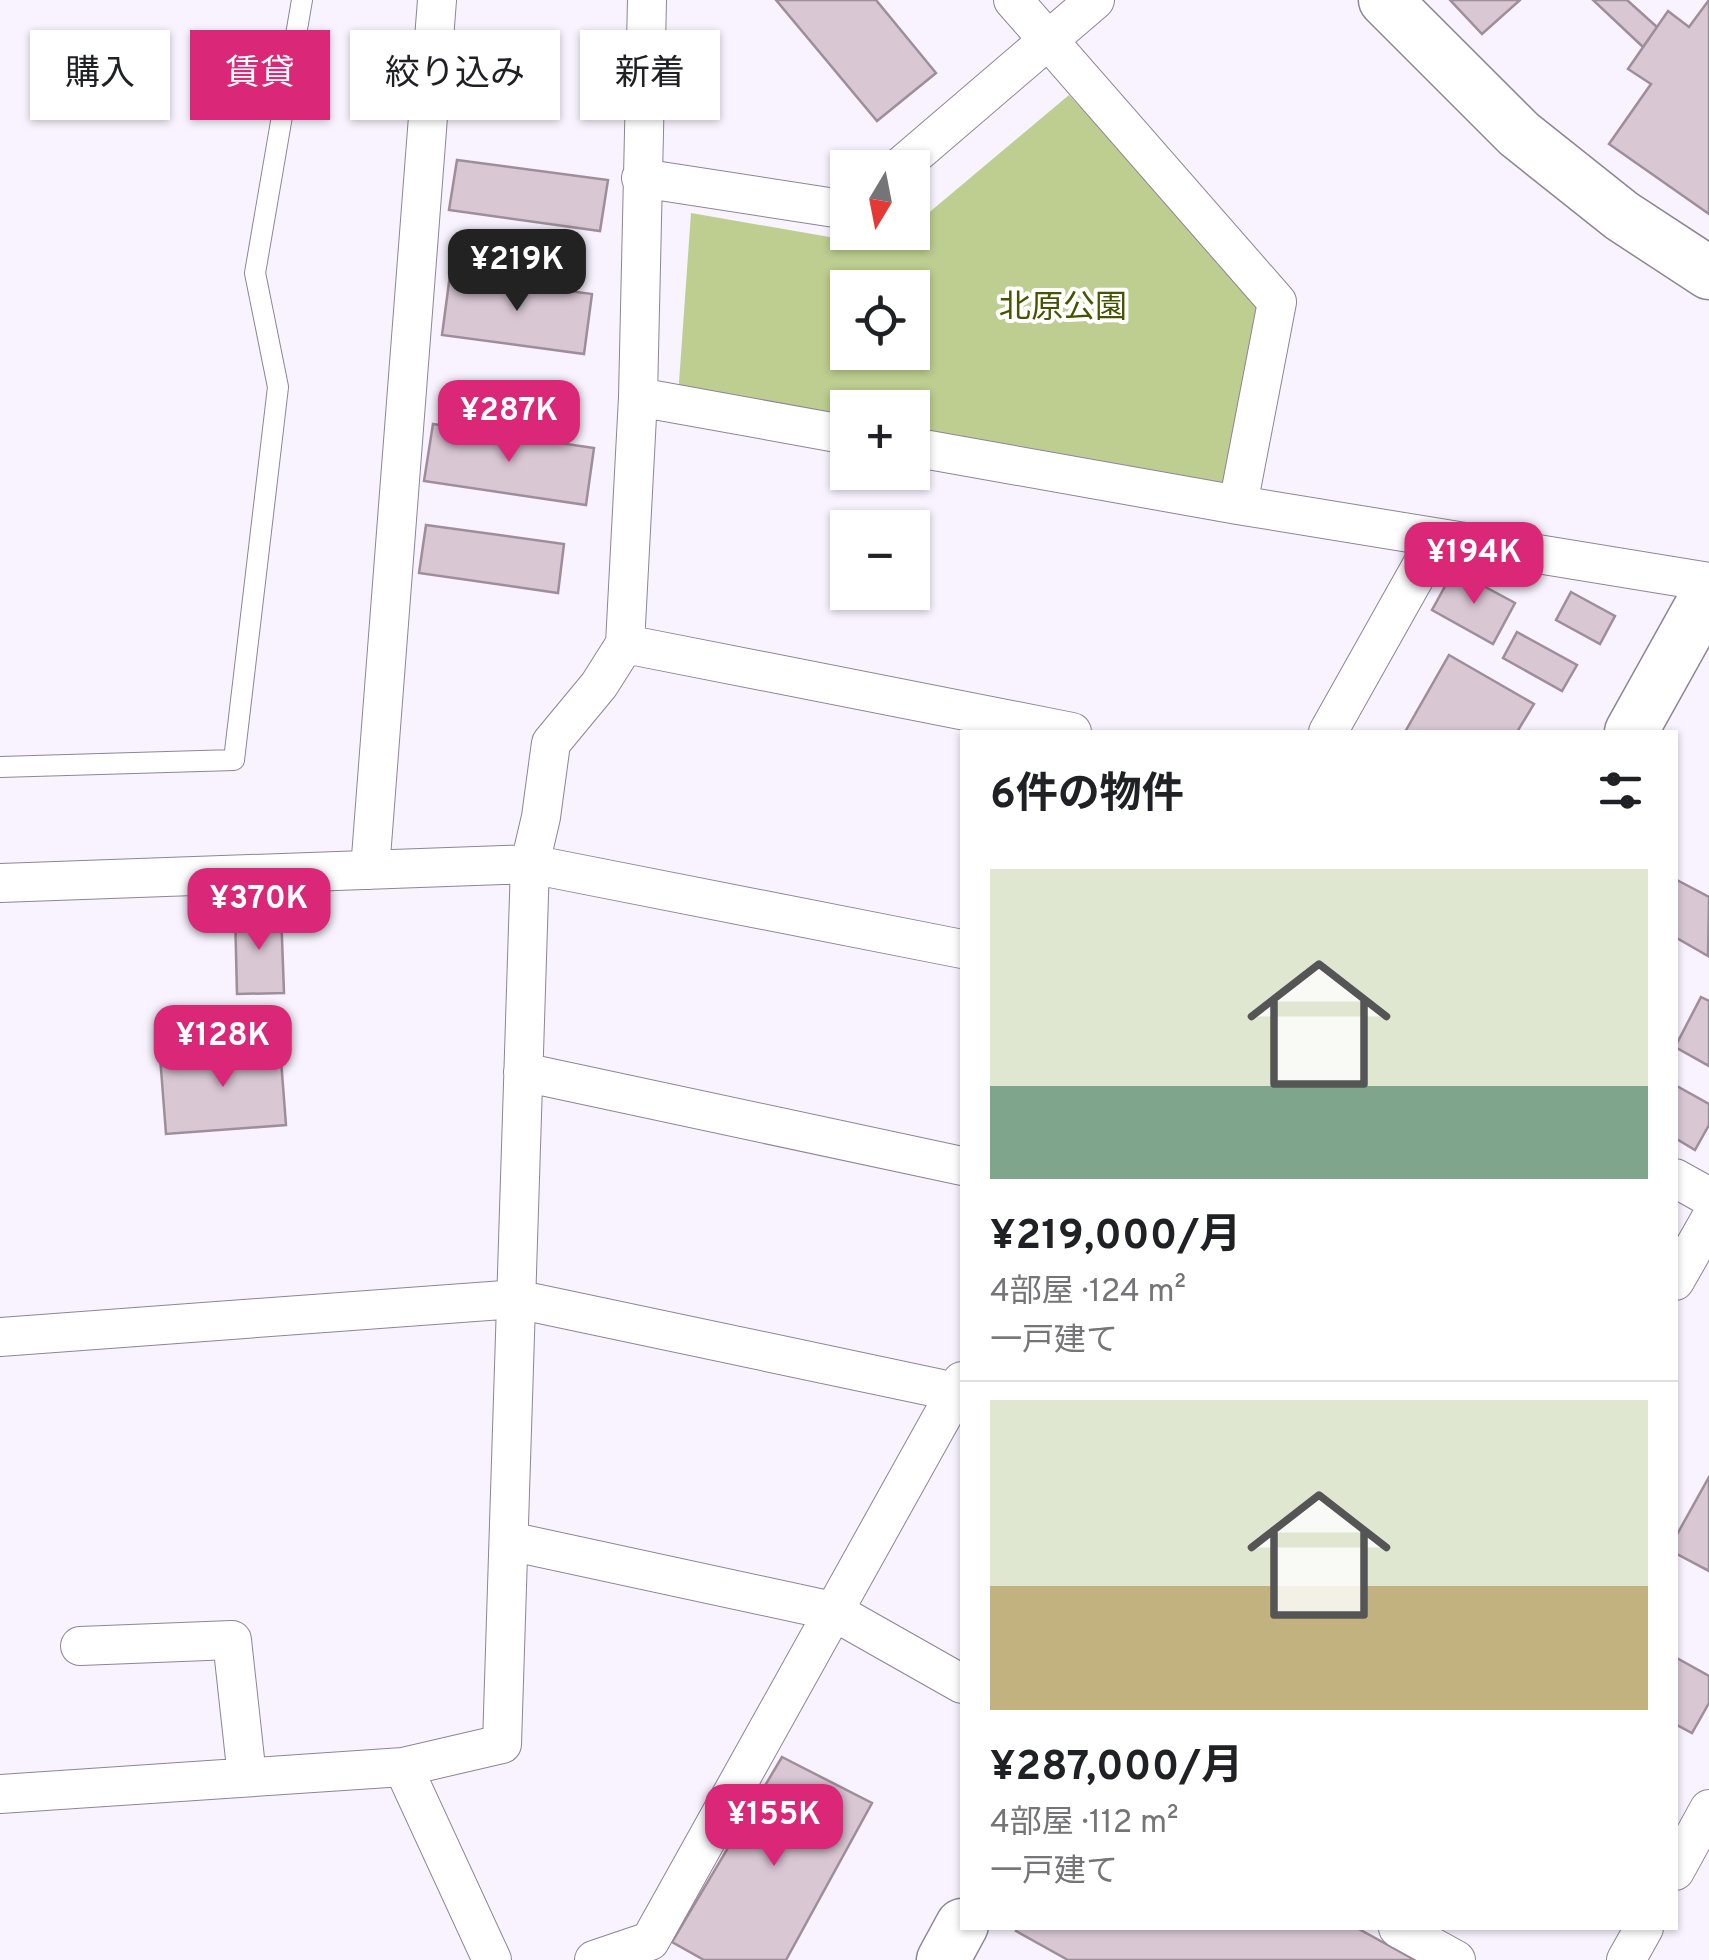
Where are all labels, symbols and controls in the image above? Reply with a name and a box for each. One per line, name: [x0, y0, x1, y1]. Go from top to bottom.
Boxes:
chip: 購入: [30, 30, 170, 120]
chip: 賃貸: [190, 30, 330, 120]
chip: 絞り込み: [350, 30, 560, 120]
chip: 新着: [580, 30, 720, 120]
north arrow: [830, 150, 930, 250]
map controls: [830, 150, 930, 610]
pin: ¥219K: [447, 229, 587, 314]
text: ¥219K: [470, 241, 564, 281]
button: locate: [830, 270, 930, 370]
park label: 北原公園: [999, 289, 1127, 329]
pin: ¥287K: [439, 380, 579, 465]
button: +: [830, 390, 930, 490]
text: ¥287K: [460, 392, 558, 432]
button: −: [830, 510, 930, 610]
pin: ¥194K: [1404, 522, 1544, 607]
text: ¥194K: [1426, 534, 1522, 574]
icon: filters: [1593, 763, 1648, 818]
text: 6件の物件: [990, 770, 1184, 823]
pin: ¥370K: [189, 868, 329, 953]
text: ¥370K: [209, 880, 309, 920]
icon: home: [1229, 934, 1409, 1114]
pin: ¥128K: [153, 1005, 293, 1090]
text: ¥128K: [176, 1017, 270, 1057]
text: ¥219,000/月: [990, 1211, 1241, 1264]
text: 4部屋 · 124 m²: [990, 1273, 1186, 1313]
text: 一戸建て: [990, 1322, 1118, 1362]
icon: home: [1229, 1465, 1409, 1645]
text: ¥287,000/月: [990, 1742, 1243, 1795]
pin: ¥155K: [704, 1784, 844, 1869]
text: ¥155K: [727, 1796, 821, 1836]
text: 4部屋 · 112 m²: [990, 1804, 1179, 1844]
text: 一戸建て: [990, 1853, 1118, 1893]

